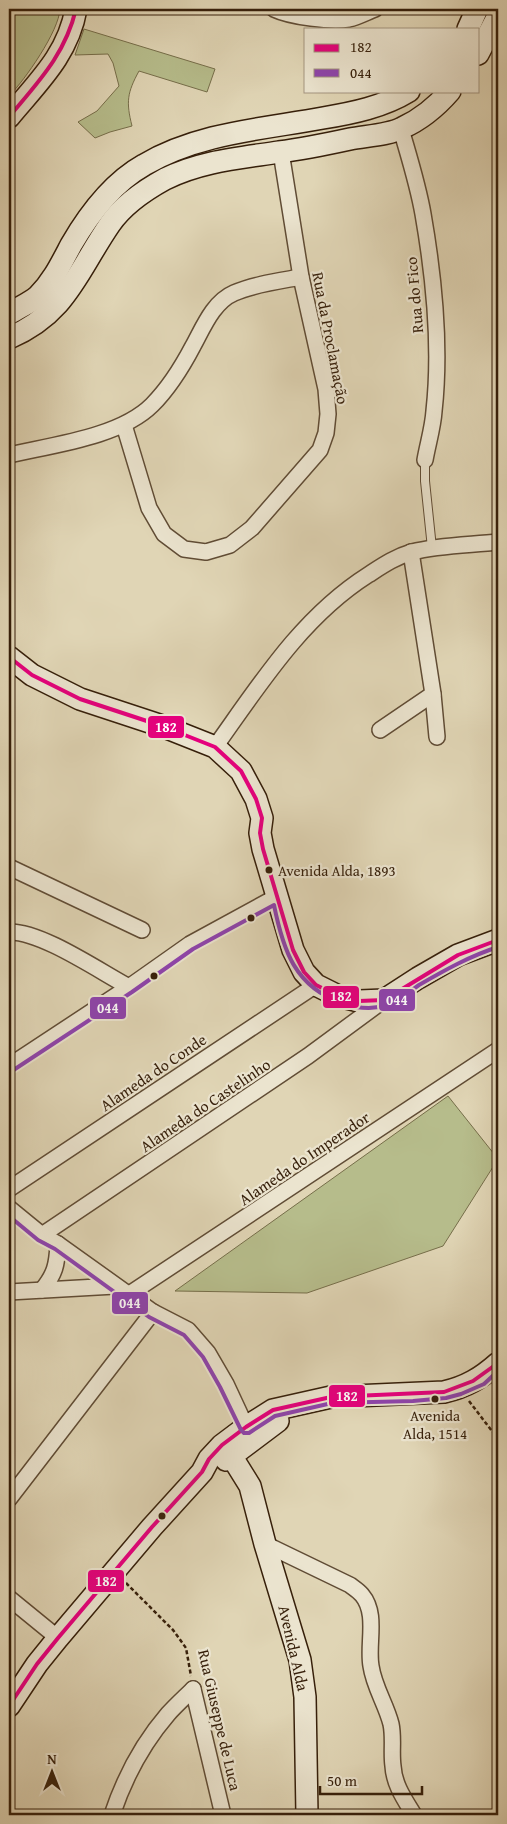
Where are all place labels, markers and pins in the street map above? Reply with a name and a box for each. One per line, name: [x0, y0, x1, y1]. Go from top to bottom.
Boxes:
place label: Avenida Alda, 1893: [278, 860, 396, 881]
marker: Avenida Alda, 1893: [264, 865, 274, 875]
unlabelled marker: [246, 913, 256, 923]
unlabelled marker: [149, 971, 159, 981]
marker: Avenida Alda, 1514: [430, 1394, 440, 1404]
place label: Avenida Alda, 1514: [403, 1405, 467, 1444]
unlabelled marker: [157, 1511, 167, 1521]

